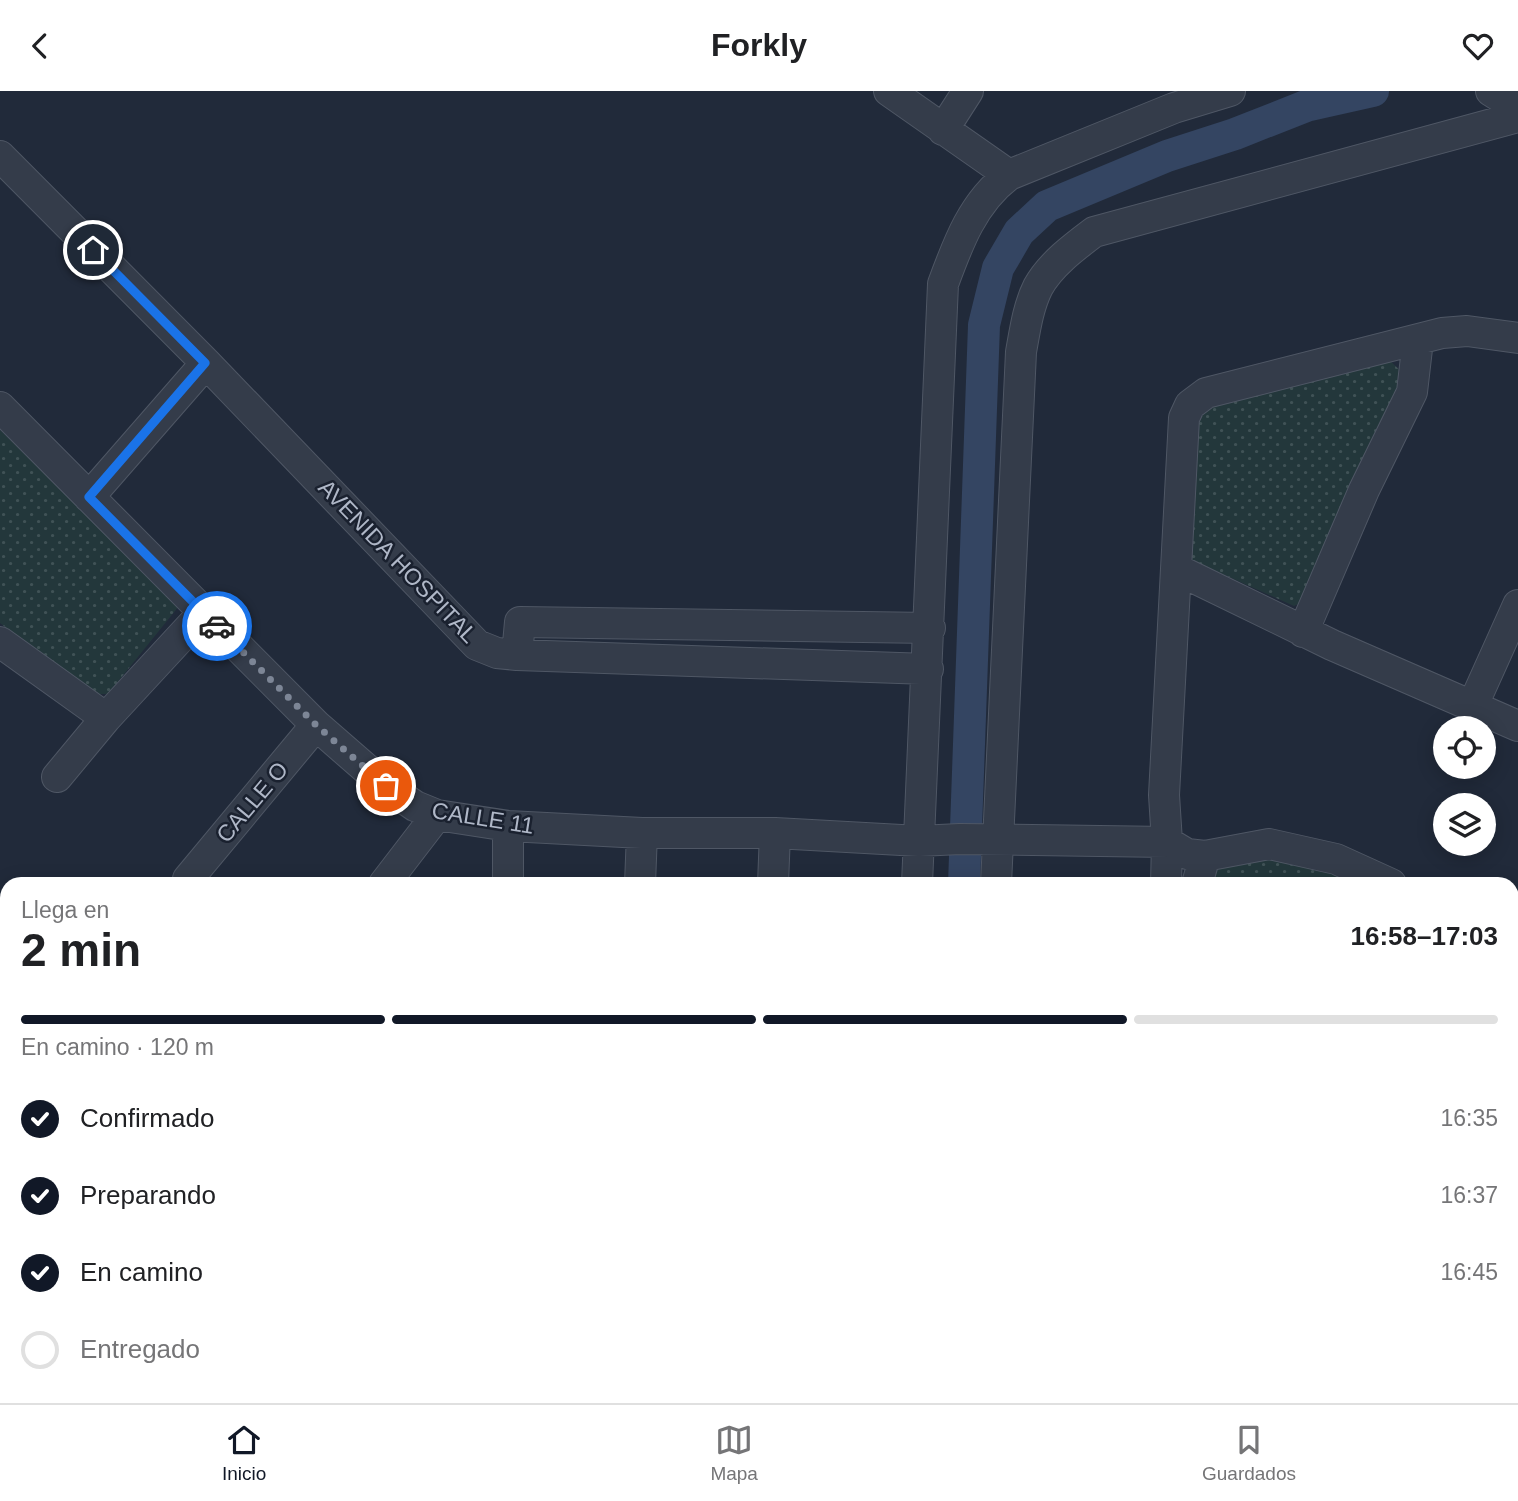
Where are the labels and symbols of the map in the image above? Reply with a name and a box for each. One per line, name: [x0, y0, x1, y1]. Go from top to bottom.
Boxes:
pin: [63, 220, 123, 280]
street label: AVENIDA HOSPITAL: [313, 474, 483, 648]
courier: [182, 591, 252, 661]
street label: CALLE O: [211, 756, 293, 848]
pin: [356, 756, 416, 816]
street label: CALLE 11: [430, 797, 536, 839]

